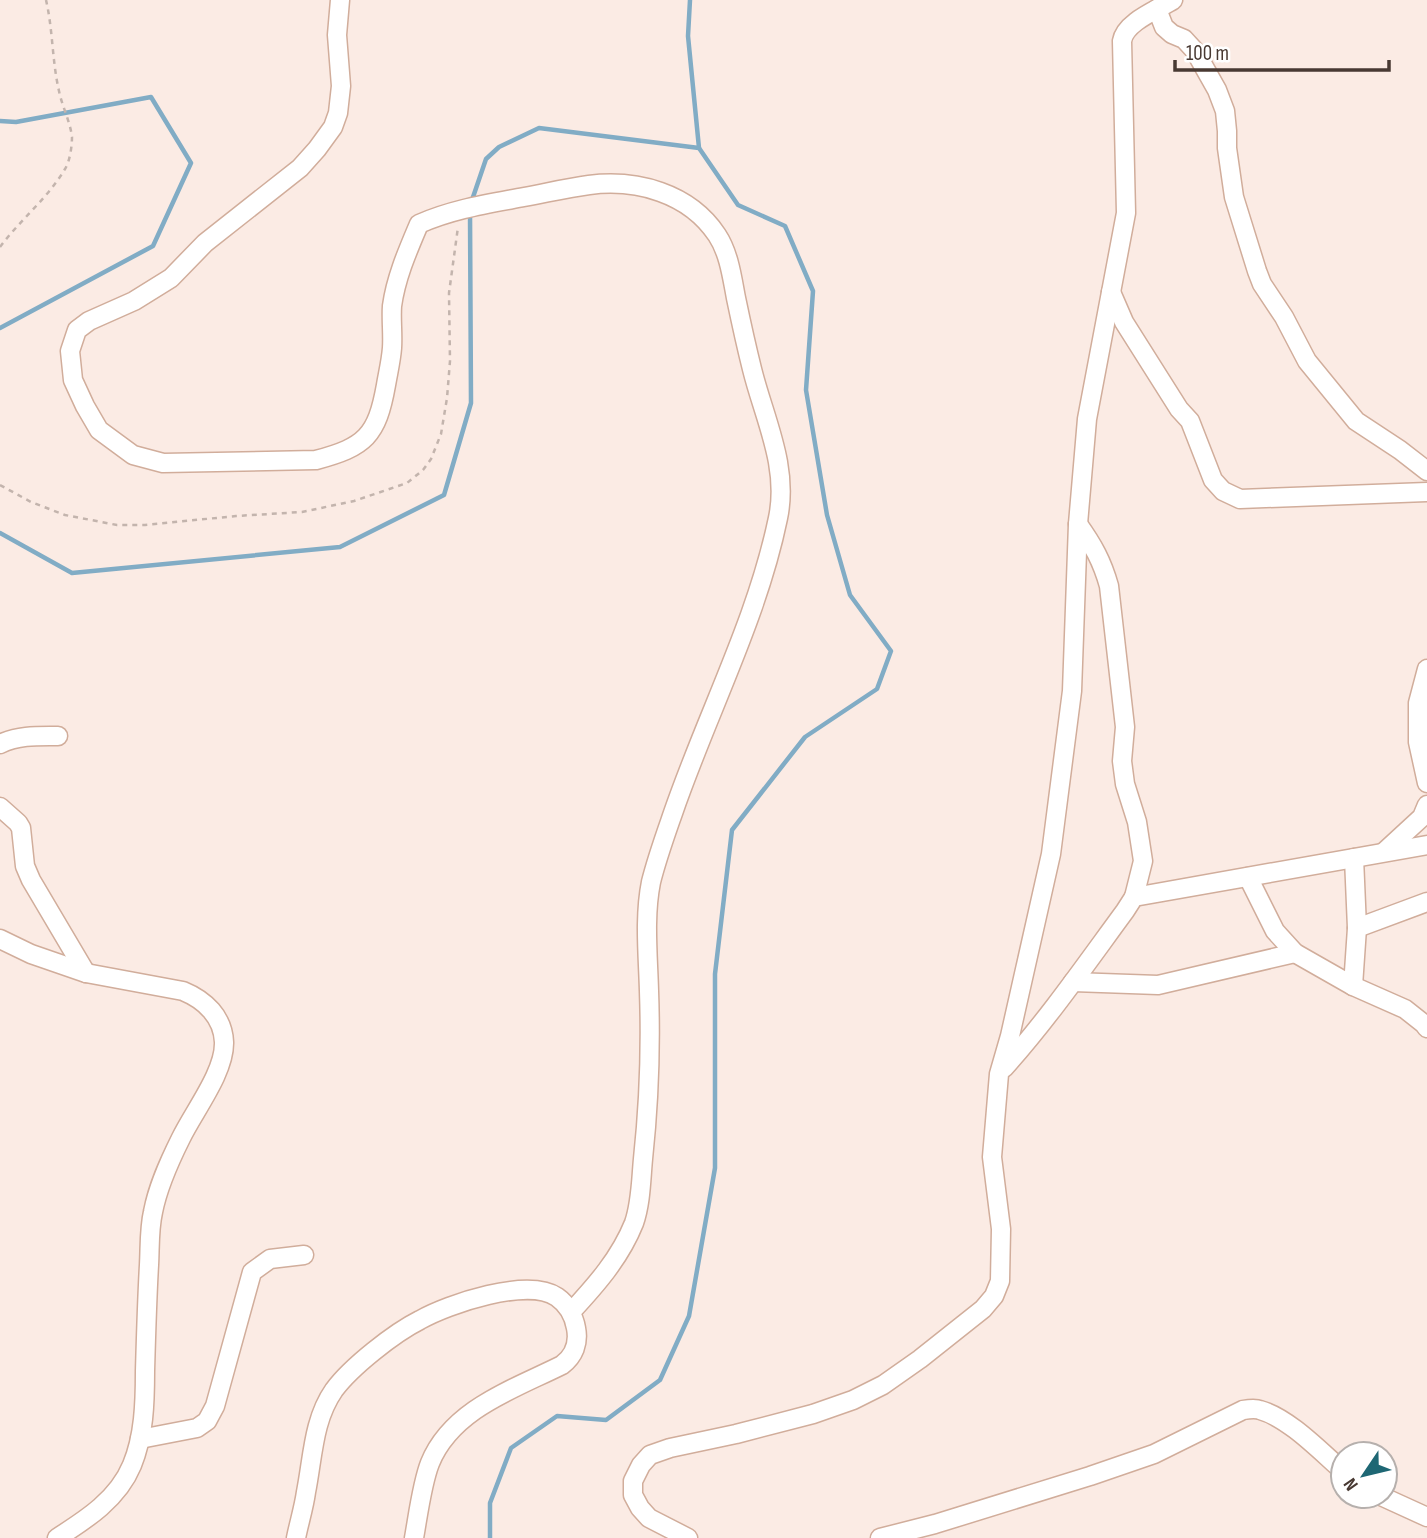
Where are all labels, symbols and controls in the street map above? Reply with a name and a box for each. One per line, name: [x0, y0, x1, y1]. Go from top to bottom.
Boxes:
scale bar: [1175, 28, 1388, 72]
text: 100 m: [1186, 41, 1229, 66]
north arrow: [1329, 1440, 1399, 1510]
text: N: [1339, 1473, 1364, 1495]

